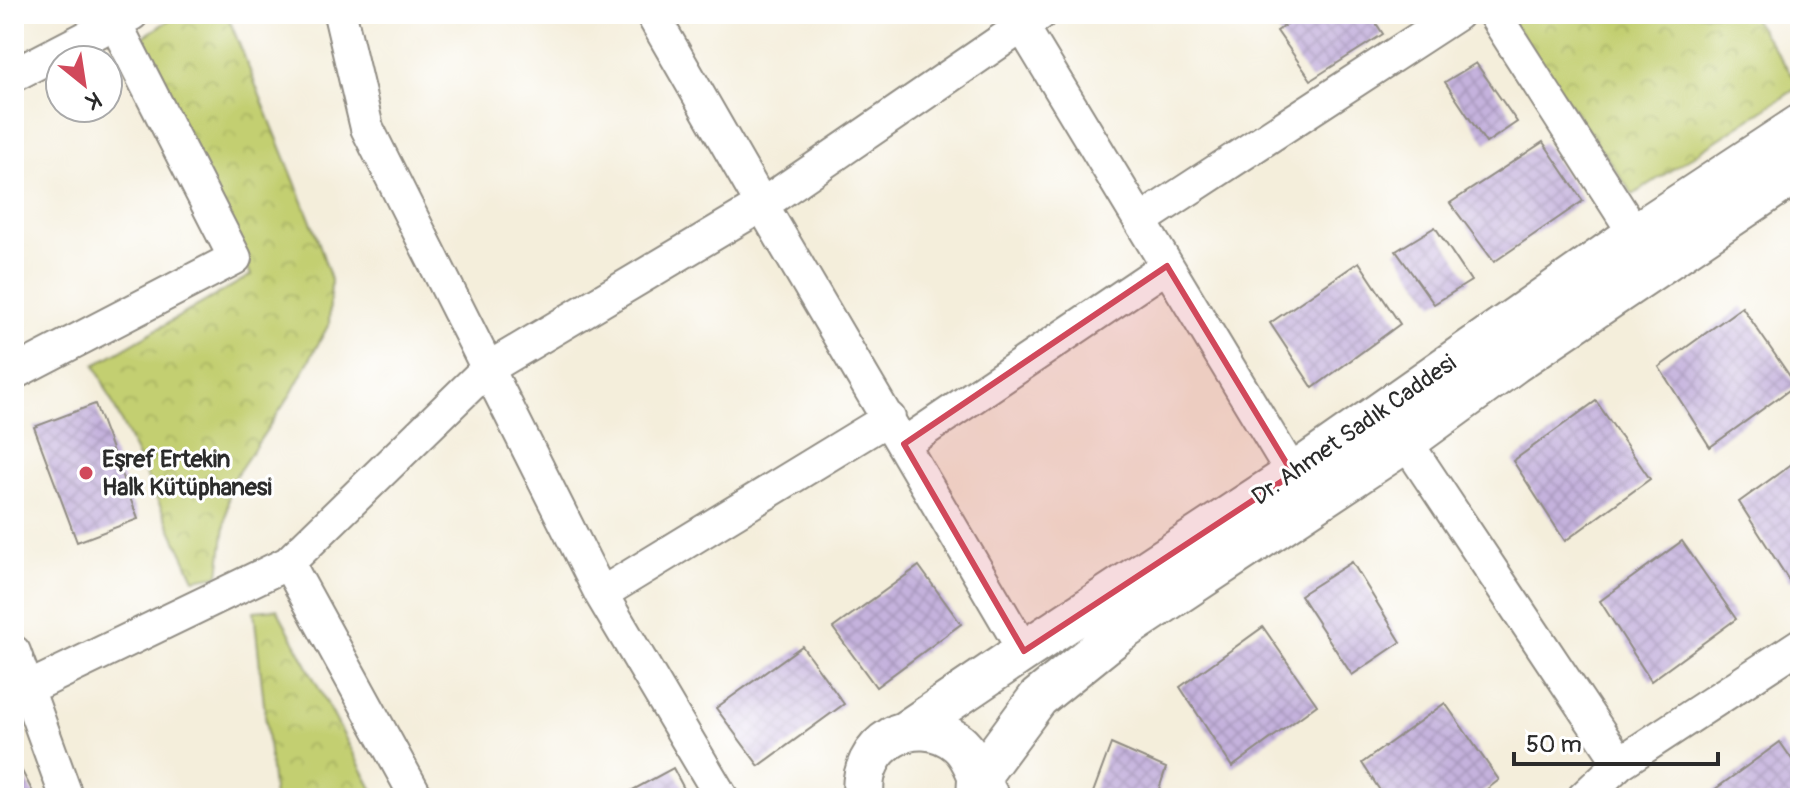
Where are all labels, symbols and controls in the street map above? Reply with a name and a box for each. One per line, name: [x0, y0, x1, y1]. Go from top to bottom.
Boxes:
north arrow: [44, 44, 124, 124]
text: K: [80, 85, 106, 116]
street label: Dr. Ahmet Sadık Caddesi: [1246, 349, 1462, 511]
place label: Eşref Ertekin Halk Kütüphanesi: [102, 445, 272, 502]
marker: Eşref Ertekin Halk Kütüphanesi: [77, 464, 95, 482]
scale bar: [1514, 716, 1718, 766]
text: 50 m: [1526, 730, 1582, 759]

